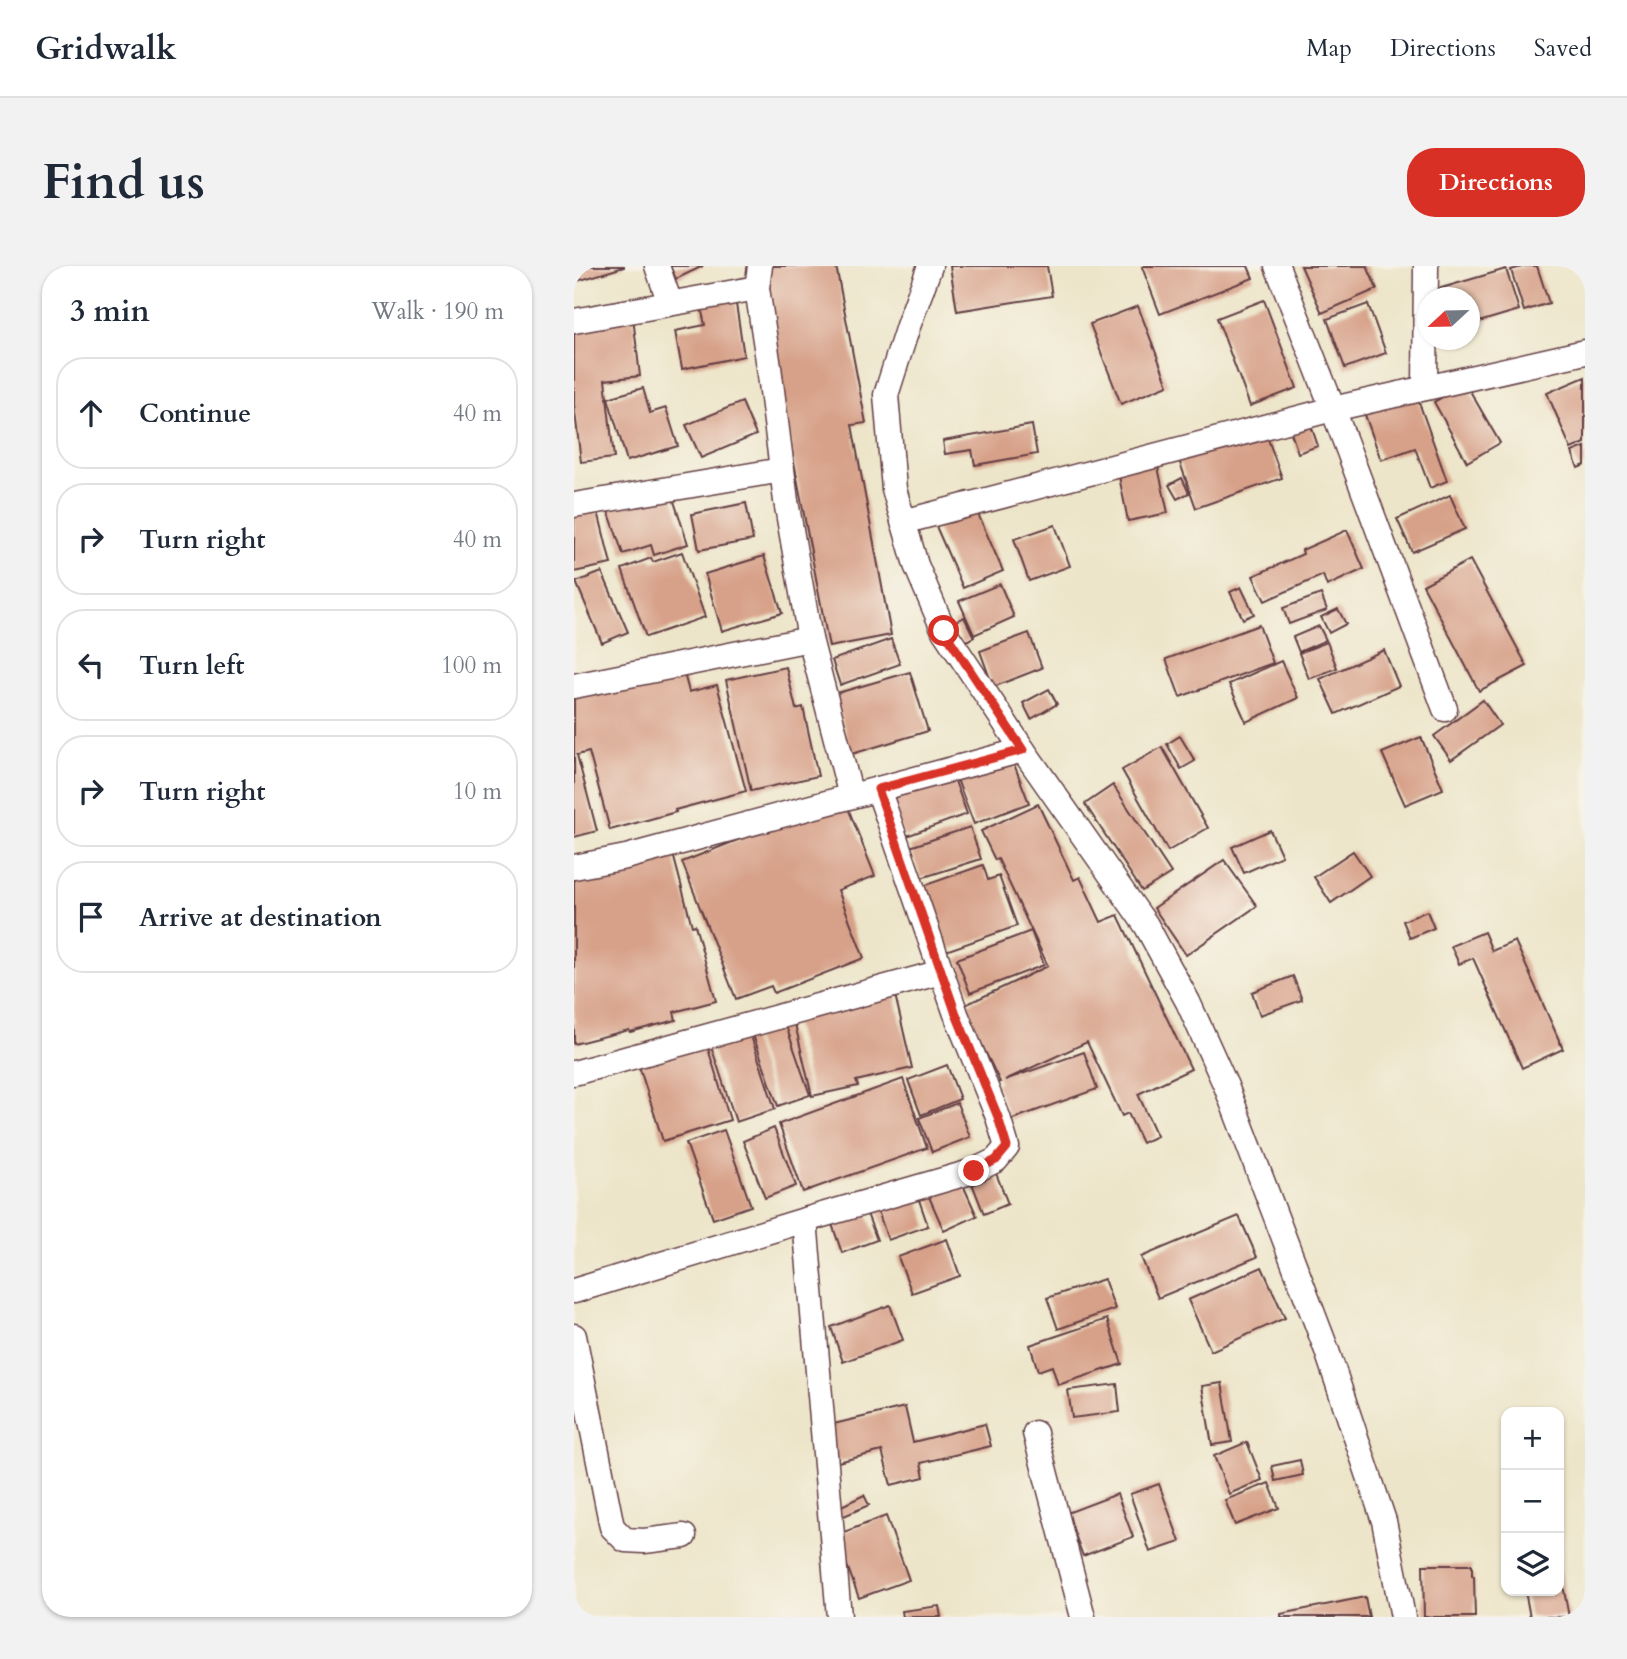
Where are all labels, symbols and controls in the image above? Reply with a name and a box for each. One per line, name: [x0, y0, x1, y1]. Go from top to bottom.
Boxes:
text: Gridwalk: [35, 26, 177, 71]
text: Map: [1306, 32, 1352, 65]
text: Directions: [1390, 32, 1496, 65]
text: Saved: [1534, 32, 1592, 65]
button: Directions: [1407, 148, 1585, 217]
text: Find us: [42, 149, 205, 216]
north arrow: [1417, 287, 1480, 350]
text: 3 min: [70, 291, 150, 332]
text: Walk · 190 m: [371, 296, 504, 327]
icon: ahead: [72, 394, 110, 432]
text: Continue: [139, 396, 251, 431]
text: 40 m: [453, 398, 502, 429]
icon: right: [72, 520, 110, 558]
text: Turn right: [139, 522, 266, 557]
text: 40 m: [453, 524, 502, 555]
route start: [928, 615, 959, 646]
icon: left: [72, 646, 110, 684]
text: Turn left: [139, 648, 244, 683]
text: 100 m: [441, 650, 502, 681]
icon: right: [72, 772, 110, 810]
text: Turn right: [139, 774, 266, 809]
text: 10 m: [453, 776, 502, 807]
icon: arrive: [72, 898, 110, 936]
text: Arrive at destination: [139, 900, 382, 935]
route end: [958, 1155, 989, 1186]
map controls: [1501, 1407, 1564, 1596]
button: +: [1501, 1407, 1564, 1470]
button: −: [1501, 1470, 1564, 1533]
button: layers: [1501, 1533, 1564, 1596]

